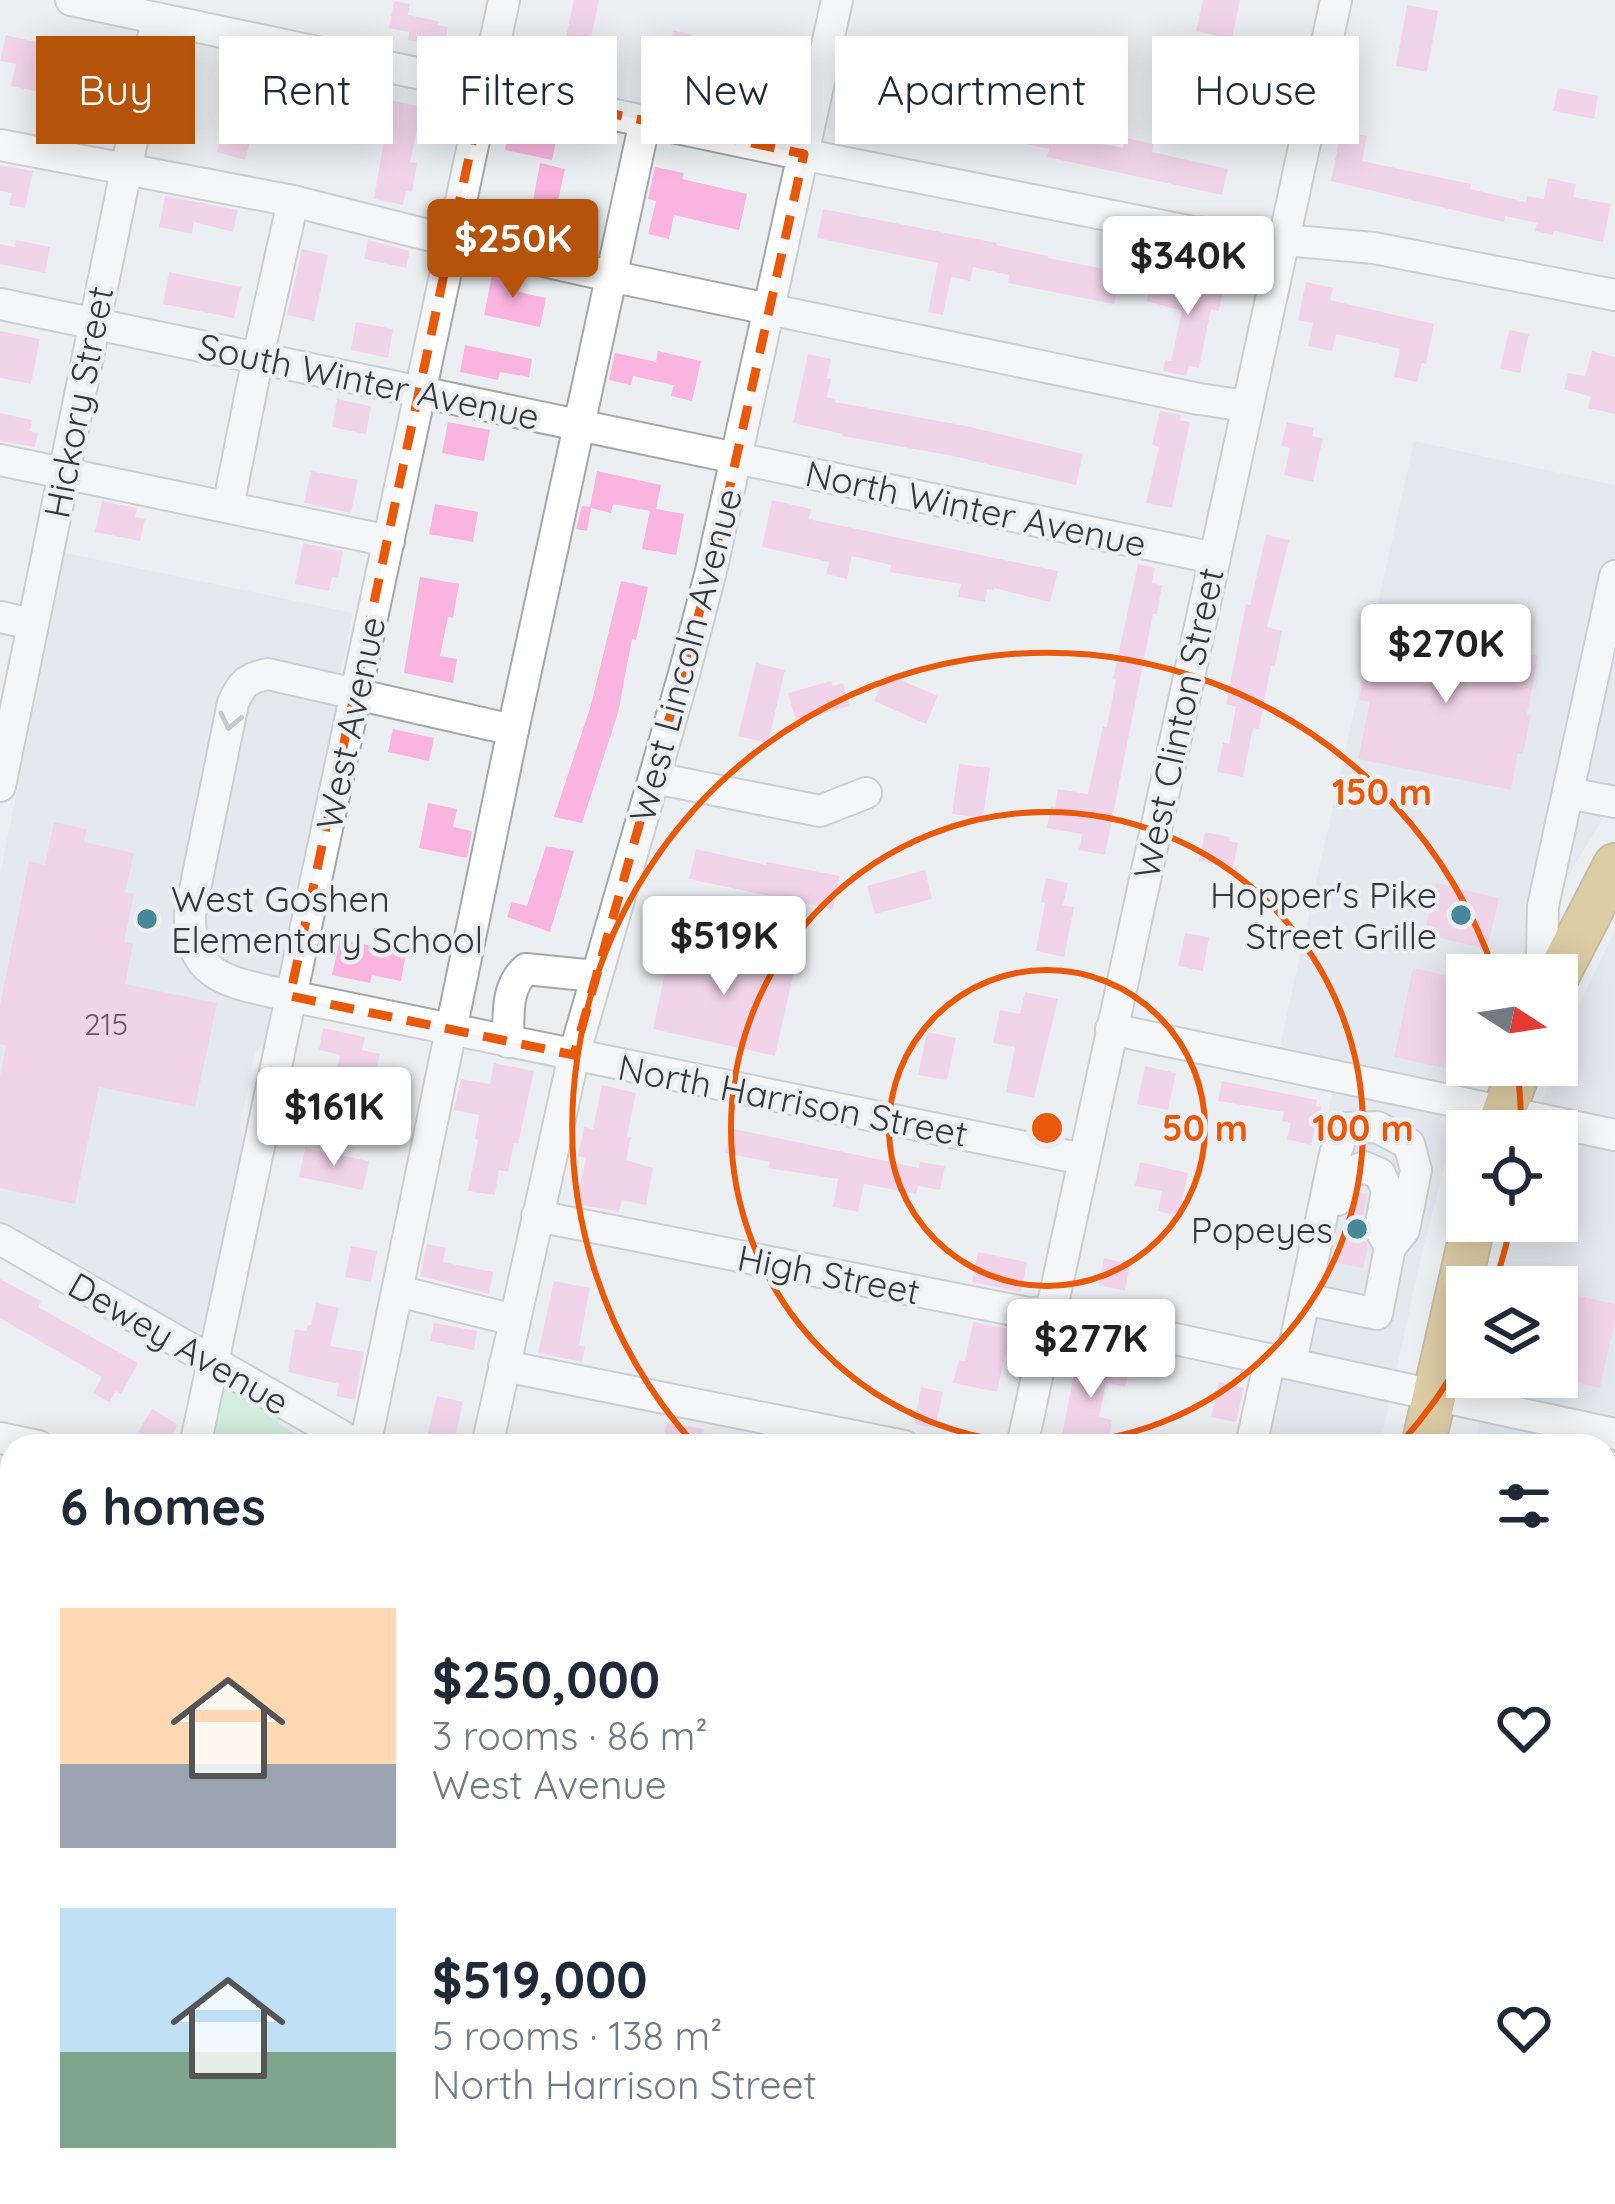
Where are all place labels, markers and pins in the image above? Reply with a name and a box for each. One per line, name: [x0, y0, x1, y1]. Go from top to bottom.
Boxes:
pin: $250K: [429, 199, 597, 301]
pin: $340K: [1104, 216, 1272, 318]
pin: $270K: [1362, 604, 1530, 706]
place label: Hopper's Pike Street Grille: [1210, 872, 1437, 958]
place label: West Goshen Elementary School: [171, 876, 483, 962]
pin: $519K: [640, 896, 808, 998]
marker: Hopper's Pike Street Grille: [1448, 902, 1474, 928]
marker: West Goshen Elementary School: [134, 906, 160, 932]
pin: $161K: [250, 1067, 418, 1169]
centre of rings: [1026, 1107, 1068, 1149]
place label: Popeyes: [1191, 1207, 1333, 1252]
marker: Popeyes: [1344, 1216, 1370, 1242]
pin: $277K: [1007, 1299, 1175, 1401]

